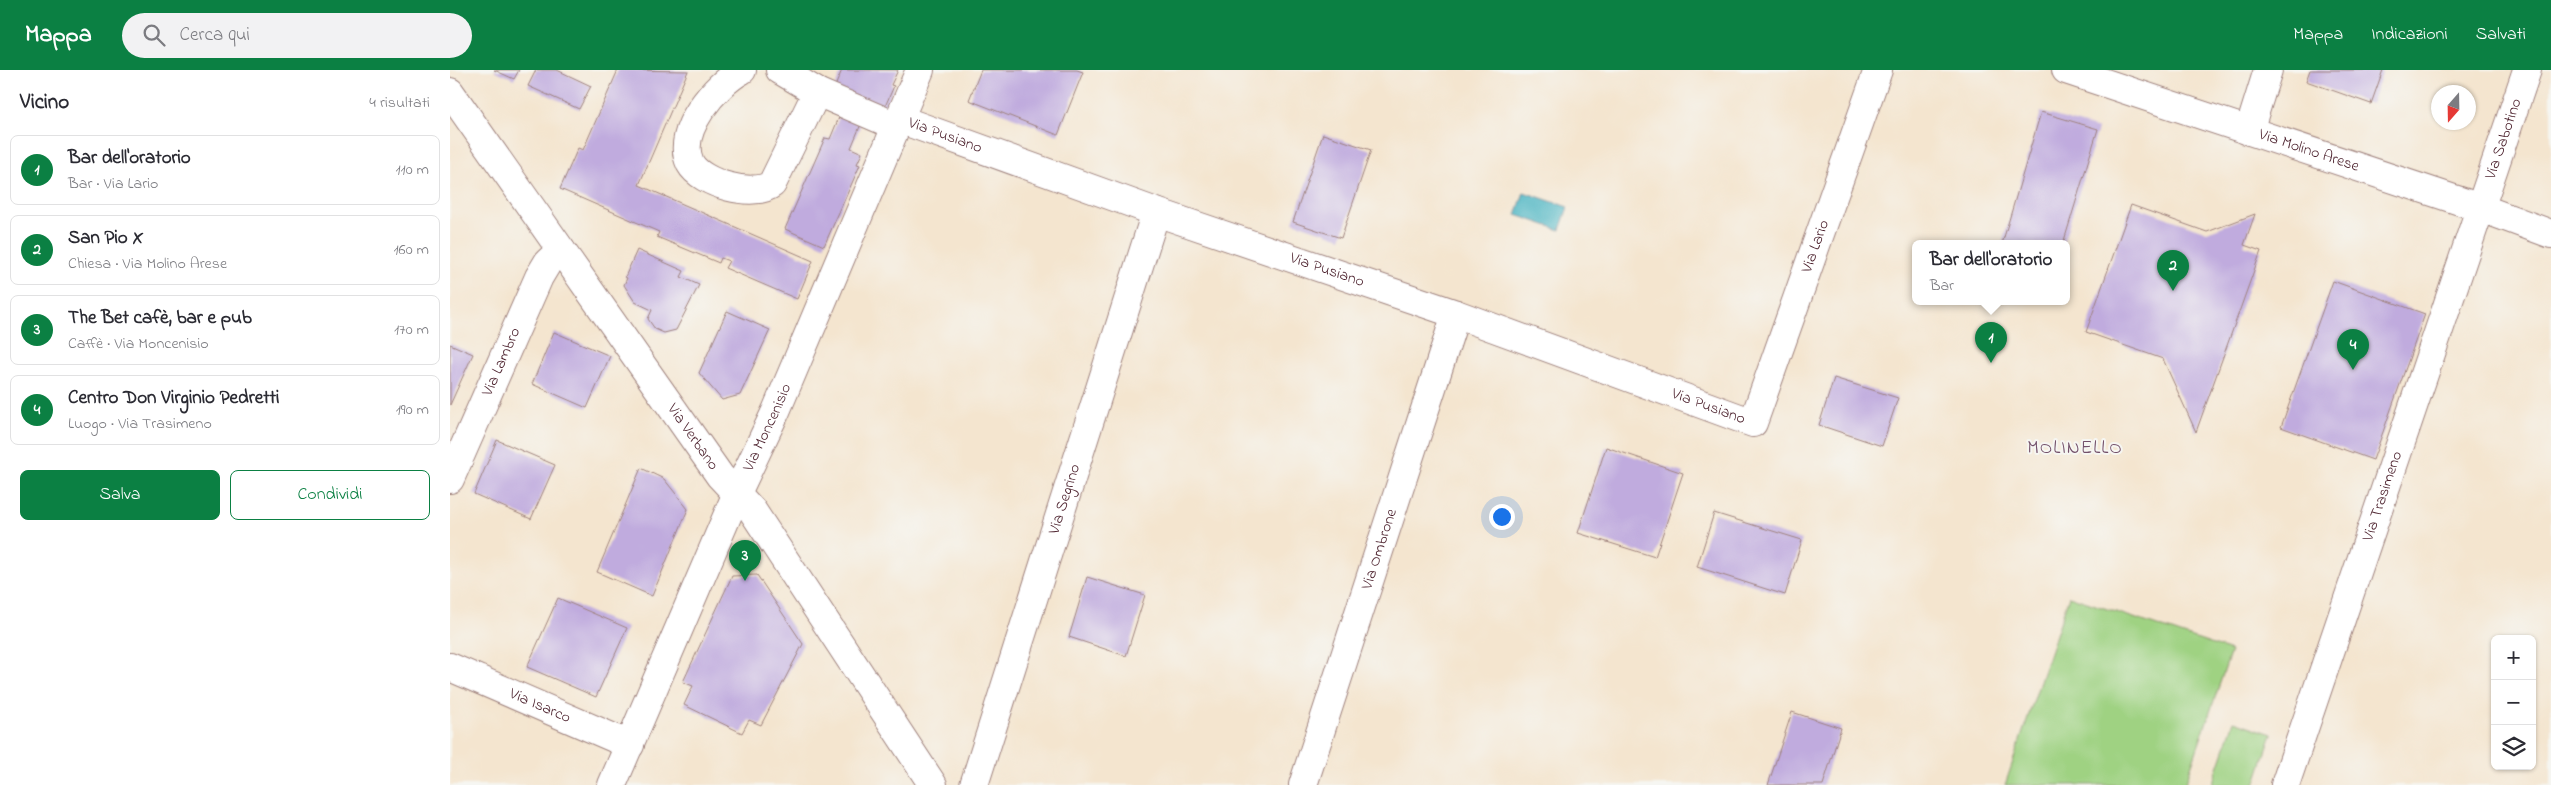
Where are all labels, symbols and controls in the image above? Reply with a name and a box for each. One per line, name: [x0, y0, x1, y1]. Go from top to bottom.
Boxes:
search box: [122, 13, 472, 58]
text: Mappa: [25, 18, 92, 53]
icon: search: [140, 21, 168, 49]
text: Cerca qui: [180, 22, 250, 49]
text: Mappa: [2293, 22, 2343, 48]
text: Indicazioni: [2371, 22, 2448, 48]
text: Salvati: [2476, 22, 2526, 48]
north arrow: [2431, 85, 2476, 130]
text: Vicino: [20, 88, 69, 118]
text: 4 risultati: [369, 91, 430, 115]
street label: Via Sabotino: [2478, 95, 2528, 184]
street label: Via Pusiano: [904, 111, 985, 160]
street label: Via Molino Arese: [2255, 123, 2363, 179]
text: Bar dell'oratorio: [68, 145, 191, 172]
text: 1: [34, 158, 40, 182]
text: 110 m: [395, 158, 429, 182]
text: Bar · Via Lario: [68, 172, 158, 196]
street label: Via Lario: [1795, 217, 1836, 277]
text: San Pio X: [68, 225, 143, 252]
text: 2: [33, 238, 41, 262]
text: 160 m: [394, 238, 429, 262]
popup: [1912, 240, 2070, 305]
street label: Via Pusiano: [1286, 246, 1367, 294]
text: Bar dell'oratorio: [1930, 247, 2052, 274]
pin: 2: [2157, 250, 2189, 291]
text: Chiesa · Via Molino Arese: [68, 252, 227, 276]
text: Bar: [1930, 274, 1954, 298]
text: The Bet cafè, bar e pub: [68, 305, 252, 332]
text: 3: [34, 318, 40, 342]
text: 170 m: [394, 318, 429, 342]
pin: 1: [1975, 322, 2007, 363]
street label: Via Lambro: [476, 324, 527, 401]
pin: 4: [2337, 329, 2369, 370]
text: Caffè · Via Moncenisio: [68, 332, 209, 356]
street label: Via Moncenisio: [737, 380, 798, 476]
street label: Via Pusiano: [1667, 382, 1749, 431]
text: Centro Don Virginio Pedretti: [68, 385, 279, 412]
text: 4: [34, 398, 40, 422]
text: 190 m: [396, 398, 429, 422]
street label: Via Verbano: [660, 398, 725, 476]
text: Luogo · Via Trasimeno: [68, 412, 212, 436]
district label: MOLINELLO: [2027, 435, 2123, 462]
street label: Via Trasimeno: [2356, 448, 2409, 545]
street label: Via Segrino: [1042, 461, 1087, 538]
button: Salva: [20, 470, 220, 520]
button: Condividi: [230, 470, 430, 520]
your location: [1489, 504, 1515, 530]
street label: Via Ombrone: [1355, 505, 1404, 594]
pin: 3: [729, 540, 761, 581]
map controls: [2491, 635, 2536, 770]
button: +: [2491, 635, 2536, 680]
button: −: [2491, 680, 2536, 725]
street label: Via Isarco: [504, 682, 574, 730]
button: layers: [2491, 725, 2536, 770]

